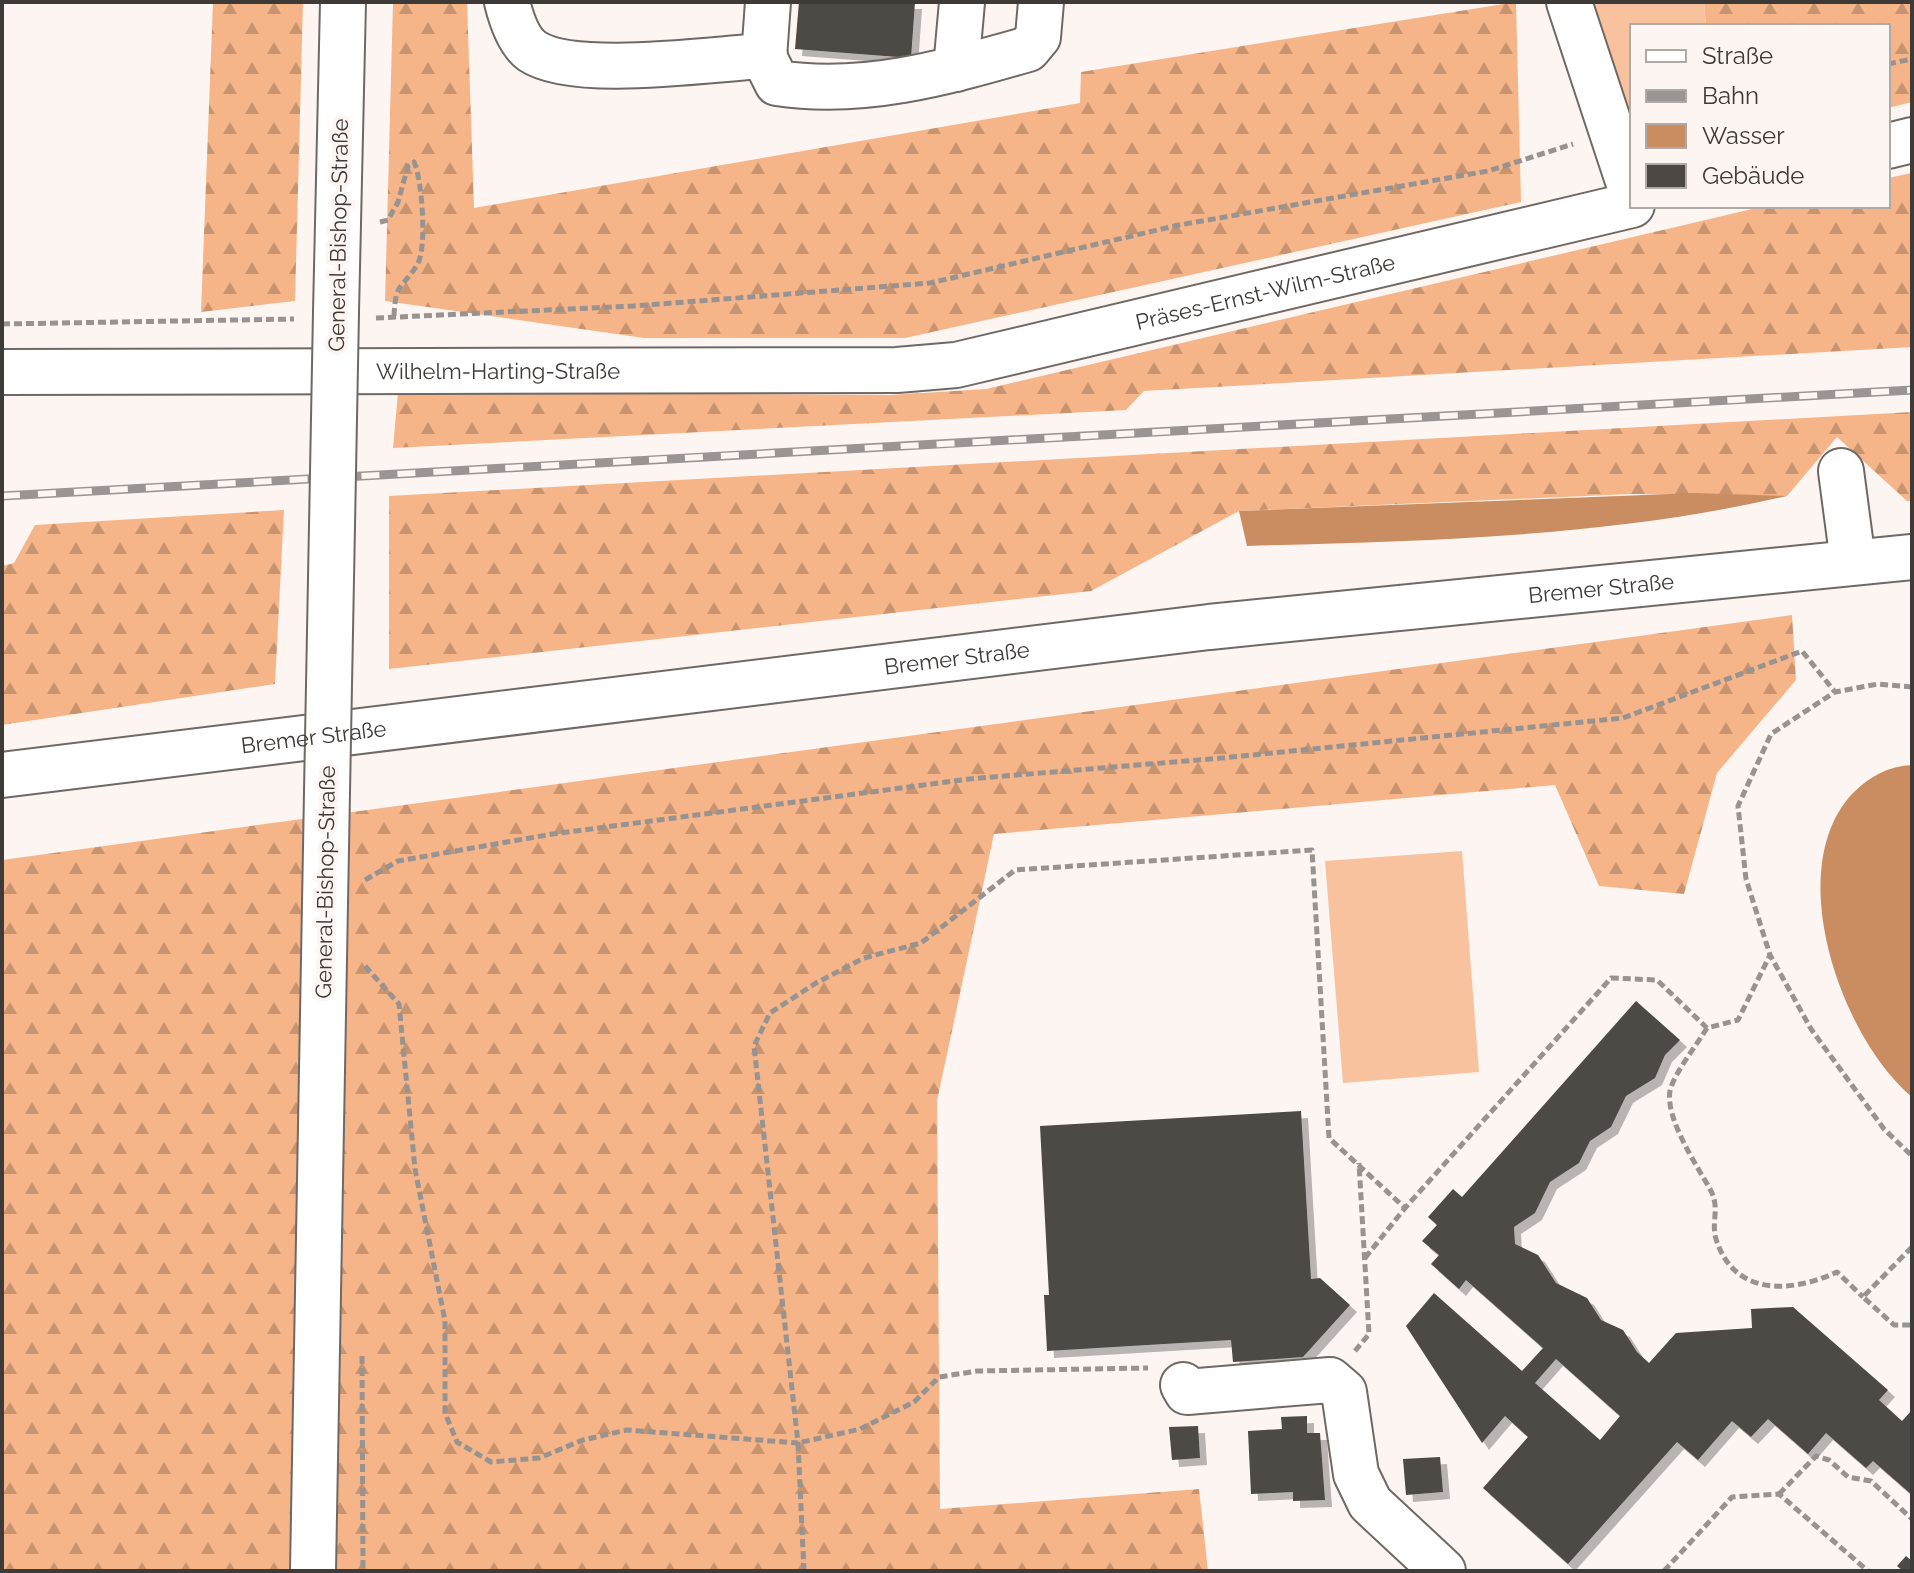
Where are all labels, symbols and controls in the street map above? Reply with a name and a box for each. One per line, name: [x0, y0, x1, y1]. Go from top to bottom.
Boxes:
legend: [1630, 24, 1890, 208]
text: Straße: [1702, 41, 1773, 70]
text: Bahn: [1702, 81, 1759, 110]
street label: General-Bishop-Straße: [323, 118, 353, 352]
text: Wasser: [1702, 121, 1785, 150]
text: Gebäude: [1702, 161, 1804, 190]
street label: Präses-Ernst-Wilm-Straße: [1133, 249, 1398, 335]
street label: Wilhelm-Harting-Straße: [376, 358, 620, 384]
street label: Bremer Straße: [1527, 568, 1675, 608]
street label: Bremer Straße: [883, 636, 1031, 680]
street label: Bremer Straße: [240, 715, 388, 759]
street label: General-Bishop-Straße: [310, 765, 340, 999]

